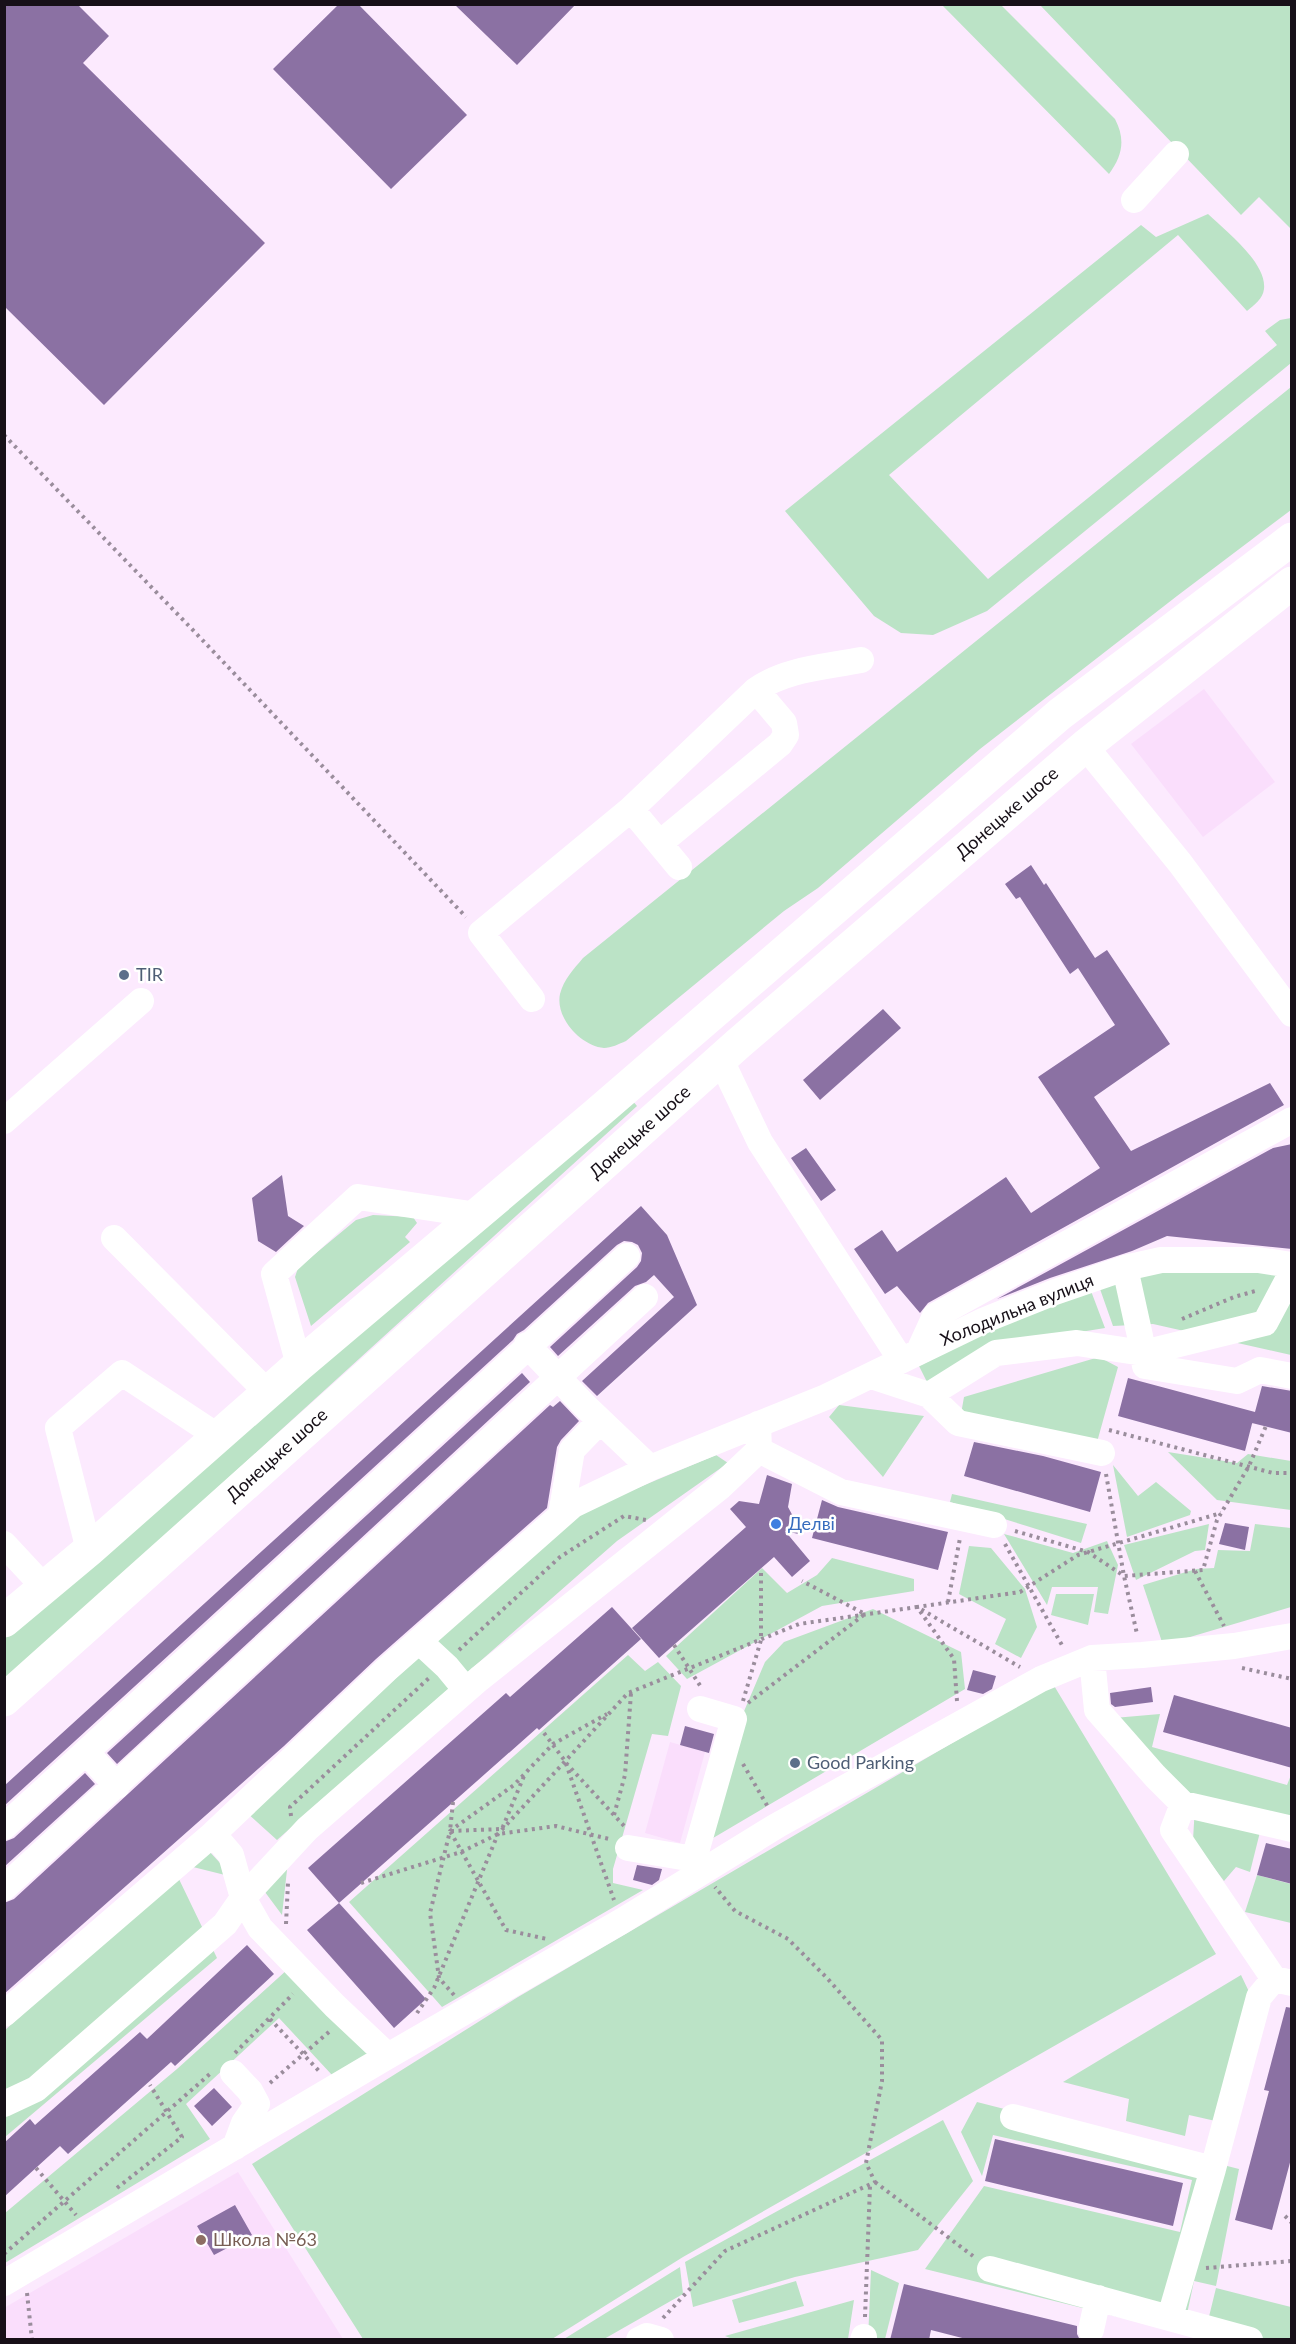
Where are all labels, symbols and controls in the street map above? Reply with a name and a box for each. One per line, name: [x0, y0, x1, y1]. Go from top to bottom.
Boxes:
street label: Донецьке шосе: [950, 762, 1062, 863]
place label: TIR: [136, 963, 164, 985]
marker: TIR: [117, 968, 131, 982]
street label: Донецьке шосе: [584, 1080, 695, 1183]
street label: Холодильна вулиця: [937, 1268, 1097, 1350]
street label: Донецьке шосе: [221, 1403, 332, 1506]
place label: Делві: [788, 1512, 835, 1534]
marker: Делві: [769, 1517, 783, 1531]
place label: Good Parking: [807, 1751, 914, 1773]
marker: Good Parking: [788, 1756, 802, 1770]
place label: Школа №63: [213, 2228, 317, 2250]
marker: Школа №63: [194, 2233, 208, 2247]

